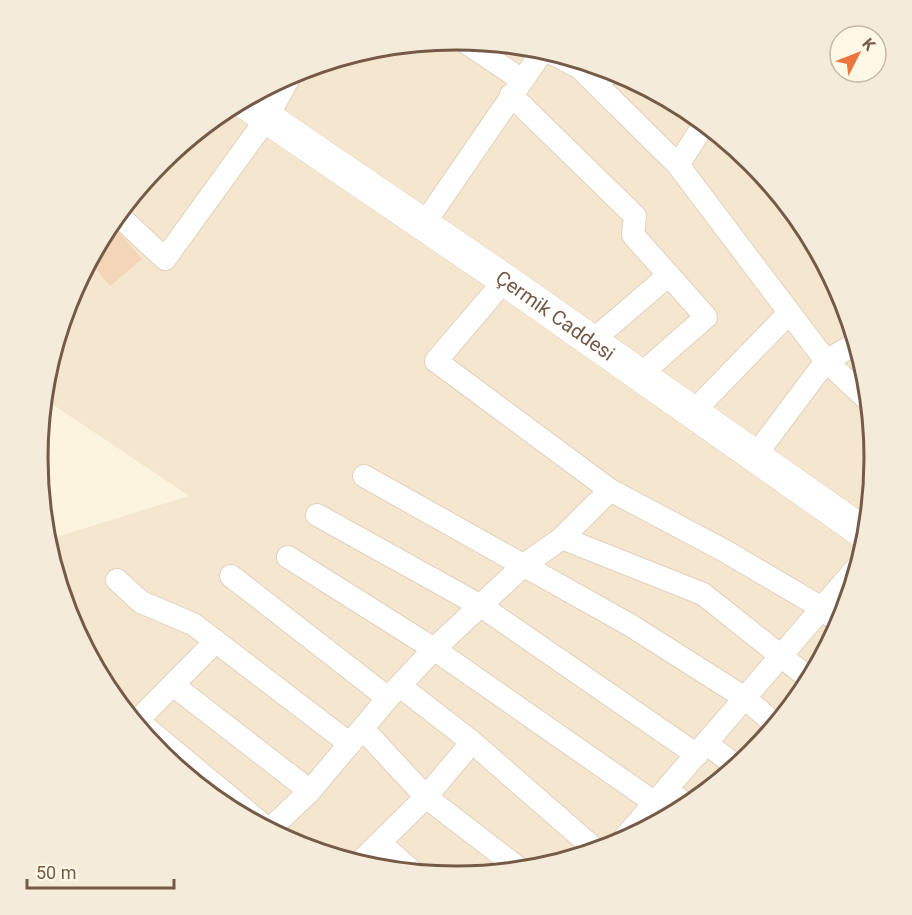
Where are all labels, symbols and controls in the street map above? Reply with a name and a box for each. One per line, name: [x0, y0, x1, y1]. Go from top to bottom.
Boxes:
north arrow: [828, 24, 888, 84]
text: K: [858, 34, 880, 55]
street label: Çermik Caddesi: [491, 265, 619, 366]
scale bar: [27, 852, 174, 890]
text: 50 m: [36, 862, 76, 883]

